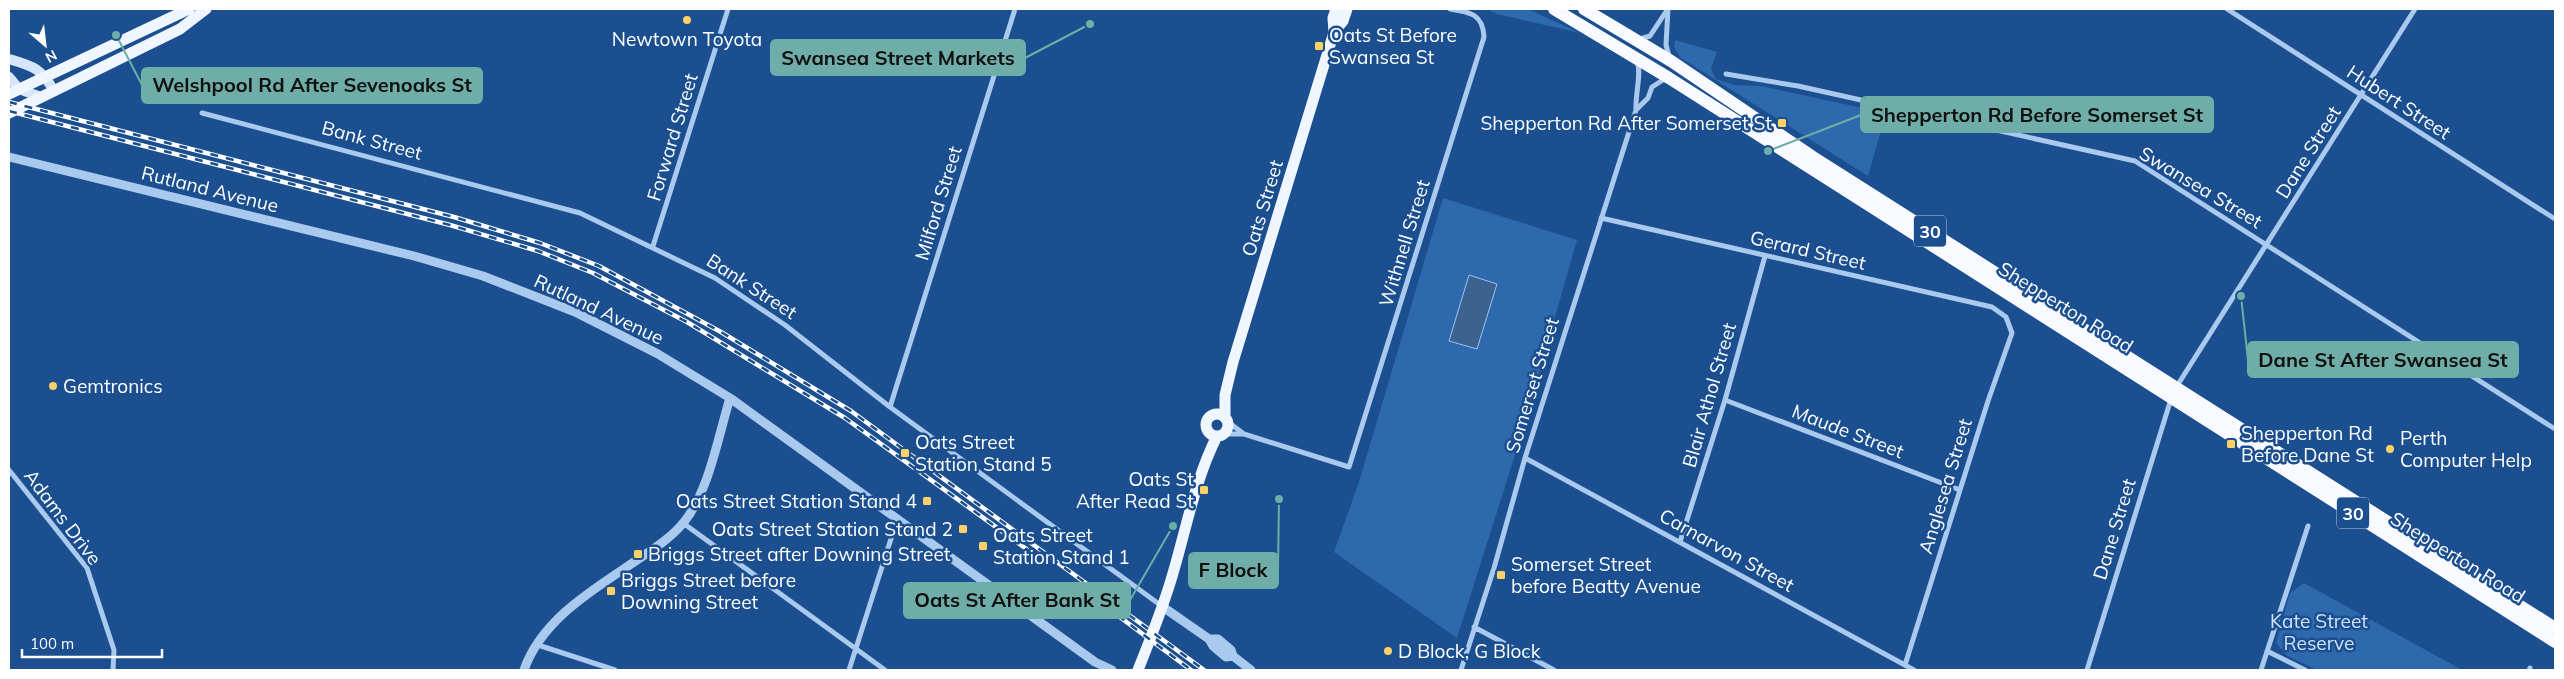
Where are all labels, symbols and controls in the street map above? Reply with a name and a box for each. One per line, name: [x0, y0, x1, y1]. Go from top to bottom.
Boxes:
marker: Newtown Toyota: [681, 14, 693, 26]
north arrow: [20, 20, 70, 70]
place label: Oats St Before Swansea St: [1329, 23, 1457, 69]
place label: Newtown Toyota: [612, 27, 762, 51]
callout: Swansea Street Markets: [771, 40, 1025, 75]
marker: Oats St Before Swansea St: [1313, 40, 1325, 52]
text: Swansea Street Markets: [781, 45, 1015, 70]
text: N: [42, 46, 60, 67]
street label: Hubert Street: [2343, 60, 2456, 145]
callout: Welshpool Rd After Sevenoaks St: [142, 68, 482, 103]
street label: Forward Street: [641, 70, 703, 204]
text: Welshpool Rd After Sevenoaks St: [152, 72, 472, 97]
callout: Shepperton Rd Before Somerset St: [1861, 97, 2213, 132]
street label: Dane Street: [2270, 101, 2346, 203]
text: Shepperton Rd Before Somerset St: [1871, 102, 2204, 127]
place label: Shepperton Rd After Somerset St: [1481, 111, 1772, 135]
street label: Bank Street: [319, 115, 425, 165]
marker: Shepperton Rd After Somerset St: [1776, 117, 1788, 129]
street label: Swansea Street: [2135, 141, 2267, 233]
street label: Milford Street: [909, 143, 967, 263]
street label: Oats Street: [1236, 157, 1288, 259]
street label: Rutland Avenue: [139, 160, 281, 218]
street label: Withnell Street: [1373, 176, 1435, 309]
road number: 30: [1914, 216, 1946, 247]
street label: Gerard Street: [1748, 225, 1869, 275]
street label: Bank Street: [702, 248, 802, 324]
street label: Shepperton Road: [1994, 256, 2138, 358]
street label: Rutland Avenue: [530, 268, 668, 350]
street label: Somerset Street: [1500, 314, 1564, 456]
street label: Blair Athol Street: [1677, 319, 1741, 470]
callout: Dane St After Swansea St: [2248, 342, 2518, 377]
text: Dane St After Swansea St: [2258, 347, 2508, 372]
place label: Gemtronics: [63, 374, 163, 398]
marker: Gemtronics: [47, 380, 59, 392]
street label: Maude Street: [1789, 399, 1908, 463]
street label: Anglesea Street: [1913, 415, 1977, 556]
place label: Shepperton Rd Before Dane St: [2241, 421, 2374, 467]
place label: Perth Computer Help: [2400, 426, 2532, 472]
place label: Oats Street Station Stand 5: [915, 430, 1052, 476]
marker: Shepperton Rd Before Dane St: [2225, 438, 2237, 450]
marker: Perth Computer Help: [2384, 443, 2396, 455]
marker: Oats Street Station Stand 5: [899, 447, 911, 459]
street label: Adams Drive: [19, 464, 107, 570]
place label: Oats St After Read St: [1076, 467, 1194, 513]
street label: Dane Street: [2087, 475, 2141, 583]
marker: Oats St After Read St: [1198, 484, 1210, 496]
place label: Oats Street Station Stand 4: [676, 489, 917, 513]
marker: Oats Street Station Stand 4: [921, 495, 933, 507]
road number: 30: [2337, 498, 2369, 528]
street label: Carnarvon Street: [1655, 503, 1799, 597]
street label: Shepperton Road: [2386, 506, 2530, 608]
place label: Oats Street Station Stand 2: [712, 517, 953, 541]
marker: Oats Street Station Stand 2: [957, 523, 969, 535]
place label: Oats Street Station Stand 1: [993, 523, 1130, 569]
marker: Oats Street Station Stand 1: [977, 540, 989, 552]
place label: Briggs Street after Downing Street: [648, 542, 951, 566]
marker: Briggs Street after Downing Street: [632, 548, 644, 560]
place label: Somerset Street before Beatty Avenue: [1511, 552, 1701, 598]
callout: F Block: [1189, 553, 1278, 588]
text: F Block: [1199, 557, 1268, 582]
place label: Briggs Street before Downing Street: [621, 568, 796, 614]
marker: Somerset Street before Beatty Avenue: [1495, 569, 1507, 581]
callout: Oats St After Bank St: [904, 583, 1130, 618]
marker: Briggs Street before Downing Street: [605, 585, 617, 597]
text: Oats St After Bank St: [914, 587, 1120, 612]
park label: Kate Street Reserve: [2270, 609, 2368, 655]
scale bar: [22, 626, 162, 658]
text: 100 m: [30, 634, 74, 653]
place label: D Block, G Block: [1398, 639, 1541, 663]
marker: D Block, G Block: [1382, 645, 1394, 657]

